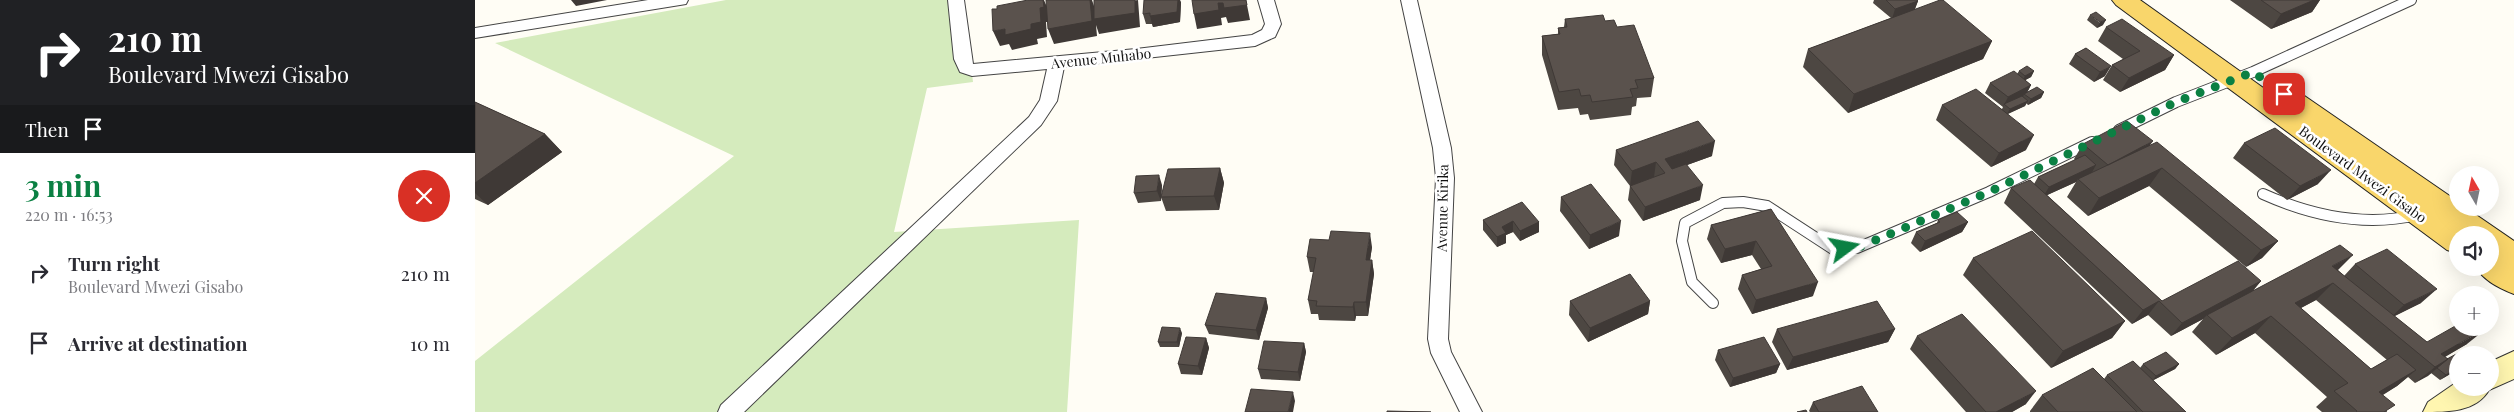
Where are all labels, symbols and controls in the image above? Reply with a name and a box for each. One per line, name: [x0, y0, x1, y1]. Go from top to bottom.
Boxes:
text: 210 m: [108, 14, 202, 61]
icon: right: [25, 20, 90, 85]
street label: Avenue Muhabo: [1049, 43, 1152, 73]
text: Boulevard Mwezi Gisabo: [108, 59, 349, 89]
pin: [2263, 73, 2305, 115]
icon: arrive: [2270, 80, 2298, 108]
icon: arrive: [79, 115, 107, 143]
text: Then: [25, 116, 69, 142]
street label: Boulevard Mwezi Gisabo: [2295, 121, 2431, 227]
street label: Avenue Kirika: [1432, 164, 1452, 253]
text: 3 min: [25, 165, 101, 205]
north arrow: [2449, 166, 2499, 216]
map controls: [2449, 166, 2499, 396]
button: close: [398, 170, 450, 222]
text: 220 m · 16:53: [25, 204, 113, 225]
position arrow: [1818, 221, 1870, 273]
button: sound: [2449, 226, 2499, 276]
text: Turn right: [68, 250, 160, 276]
icon: right: [25, 259, 53, 287]
text: 210 m: [401, 260, 450, 286]
text: Boulevard Mwezi Gisabo: [68, 276, 243, 297]
button: +: [2449, 286, 2499, 336]
icon: arrive: [25, 329, 53, 357]
text: Arrive at destination: [68, 330, 248, 356]
text: 10 m: [410, 330, 450, 356]
button: −: [2449, 346, 2499, 396]

